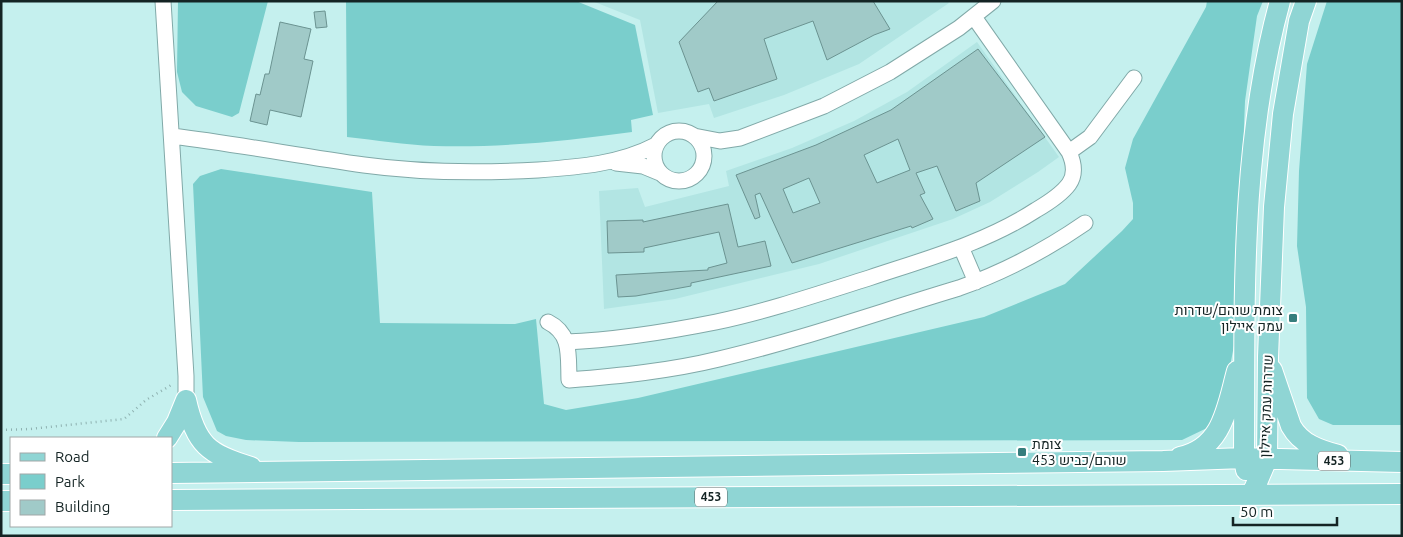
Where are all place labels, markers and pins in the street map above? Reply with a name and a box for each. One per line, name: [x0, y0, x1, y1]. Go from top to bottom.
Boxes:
place label: צומת שוהם/שדרות עמק איילון: [1175, 302, 1283, 334]
marker: צומת שוהם/שדרות עמק איילון: [1287, 312, 1299, 324]
place label: צומת שוהם/כביש 453: [1032, 436, 1127, 468]
marker: צומת שוהם/כביש 453: [1016, 446, 1028, 458]

